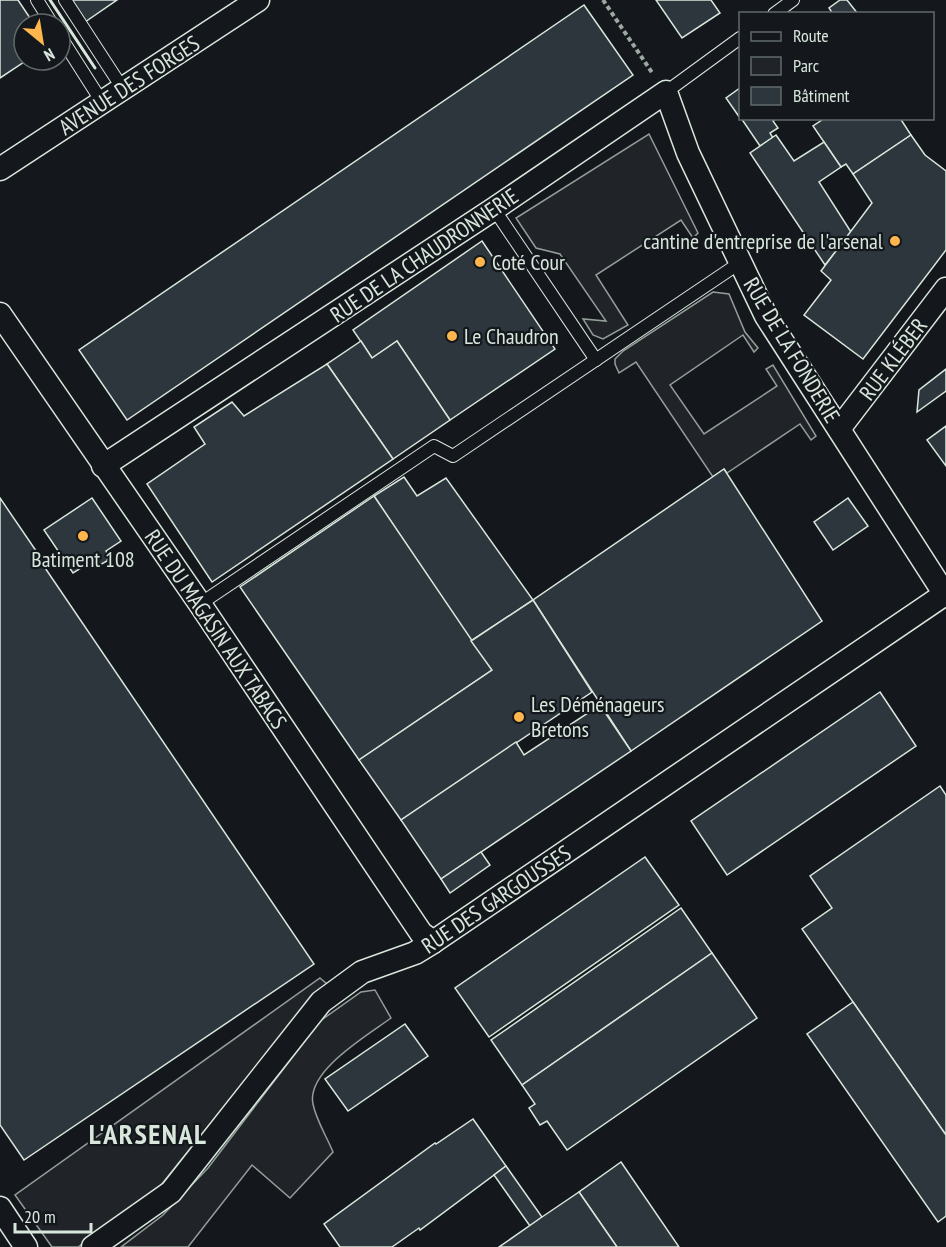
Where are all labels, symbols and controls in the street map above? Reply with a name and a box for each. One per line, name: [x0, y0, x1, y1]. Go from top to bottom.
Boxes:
north arrow: [12, 12, 72, 72]
legend: [739, 12, 934, 120]
text: Route: [793, 24, 829, 47]
street label: AVENUE DES FORGES: [53, 29, 205, 141]
text: N: [41, 44, 58, 66]
text: Parc: [793, 54, 820, 77]
text: Bâtiment: [793, 84, 850, 107]
street label: RUE DE LA CHAUDRONNERIE: [325, 182, 523, 328]
place label: cantine d'entreprise de l'arsenal: [643, 227, 884, 255]
marker: cantine d'entreprise de l'arsenal: [888, 234, 902, 248]
place label: Coté Cour: [492, 248, 565, 276]
marker: Coté Cour: [473, 255, 487, 269]
street label: RUE DE LA FONDERIE: [738, 272, 846, 428]
street label: RUE KLÉBER: [853, 312, 933, 406]
place label: Le Chaudron: [464, 322, 559, 350]
marker: Le Chaudron: [445, 329, 459, 343]
street label: RUE DU MAGASIN AUX TABACS: [139, 524, 293, 734]
marker: Batiment 108: [76, 529, 90, 543]
place label: Batiment 108: [31, 545, 135, 573]
place label: Les Déménageurs Bretons: [531, 690, 664, 743]
marker: Les Déménageurs Bretons: [512, 710, 526, 724]
street label: RUE DES GARGOUSSES: [416, 839, 576, 959]
district label: L'ARSENAL: [89, 1115, 207, 1152]
scale bar: [15, 1196, 92, 1234]
text: 20 m: [24, 1205, 56, 1228]

